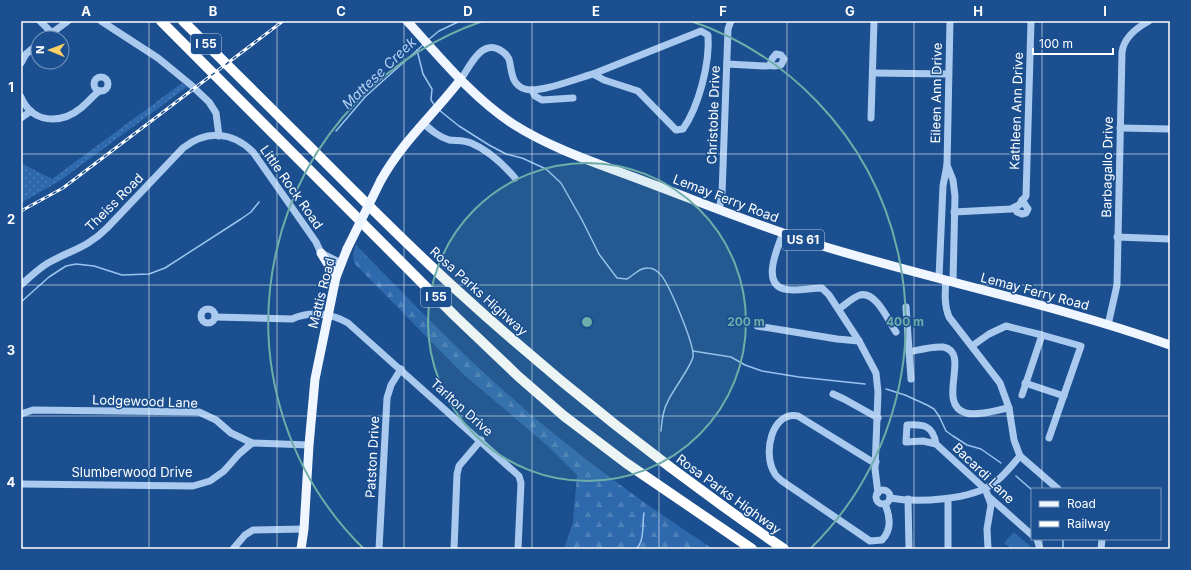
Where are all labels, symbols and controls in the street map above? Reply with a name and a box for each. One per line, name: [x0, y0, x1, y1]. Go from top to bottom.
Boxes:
text: A: [81, 3, 91, 19]
text: B: [209, 3, 218, 19]
text: C: [336, 3, 346, 19]
text: D: [463, 3, 473, 19]
text: E: [592, 3, 600, 19]
text: F: [719, 3, 727, 19]
text: G: [845, 3, 855, 19]
text: H: [973, 3, 983, 19]
text: I: [1103, 3, 1107, 19]
north arrow: [30, 30, 70, 70]
scale bar: [1033, 30, 1113, 56]
water label: Mattese Creek: [338, 33, 419, 112]
road number: I 55: [191, 34, 221, 54]
text: 100 m: [1039, 36, 1073, 51]
street label: Eileen Ann Drive: [927, 42, 945, 144]
text: N: [33, 46, 47, 54]
street label: Kathleen Ann Drive: [1006, 52, 1026, 170]
street label: Christoble Drive: [703, 65, 723, 165]
text: 1: [8, 79, 14, 95]
street label: Barbagallo Drive: [1098, 116, 1116, 218]
street label: Little Rock Road: [257, 142, 327, 232]
street label: Theiss Road: [82, 170, 146, 234]
street label: Lemay Ferry Road: [671, 171, 781, 225]
text: 2: [7, 211, 15, 227]
road number: US 61: [782, 230, 824, 250]
street label: Rosa Parks Highway: [427, 243, 531, 339]
street label: Mattis Road: [304, 256, 338, 330]
street label: Lemay Ferry Road: [979, 269, 1091, 313]
road number: I 55: [421, 287, 451, 307]
text: 200 m: [727, 314, 765, 329]
text: 400 m: [886, 314, 924, 329]
centre of rings: [580, 315, 594, 329]
text: 3: [7, 342, 15, 358]
street label: Tarlton Drive: [427, 375, 497, 439]
street label: Lodgewood Lane: [92, 391, 198, 411]
street label: Patston Drive: [362, 416, 382, 498]
street label: Bacardi Lane: [950, 439, 1018, 507]
street label: Rosa Parks Highway: [673, 451, 785, 537]
street label: Slumberwood Drive: [72, 464, 192, 480]
text: 4: [7, 474, 16, 490]
legend: [1031, 488, 1161, 540]
text: Road: [1067, 496, 1096, 511]
text: Railway: [1067, 516, 1111, 531]

